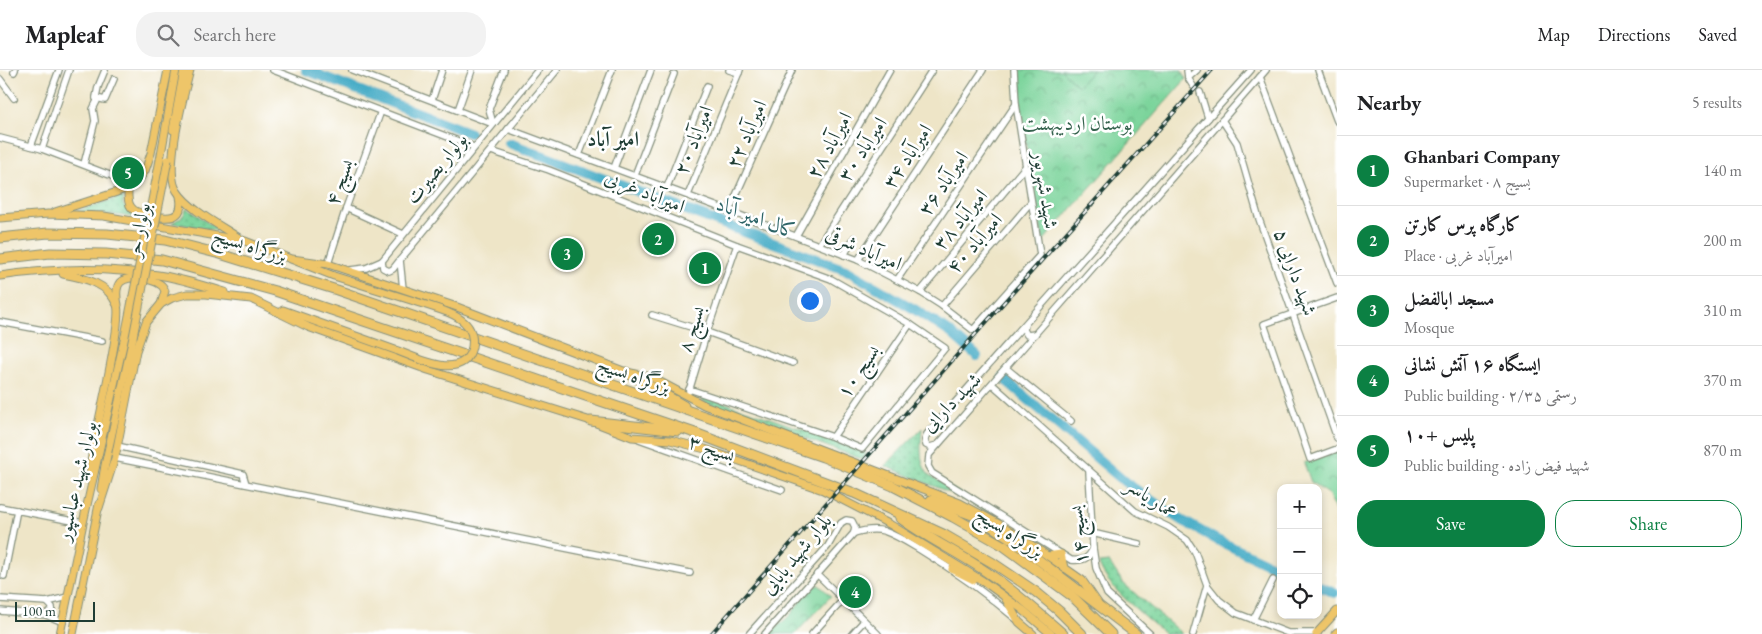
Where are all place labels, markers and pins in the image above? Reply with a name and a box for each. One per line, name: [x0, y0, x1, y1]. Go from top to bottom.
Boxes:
pin: 5: [112, 154, 144, 192]
pin: 2: [642, 220, 674, 258]
pin: 3: [551, 235, 583, 273]
pin: 1: [689, 249, 721, 287]
pin: 4: [839, 573, 871, 611]

